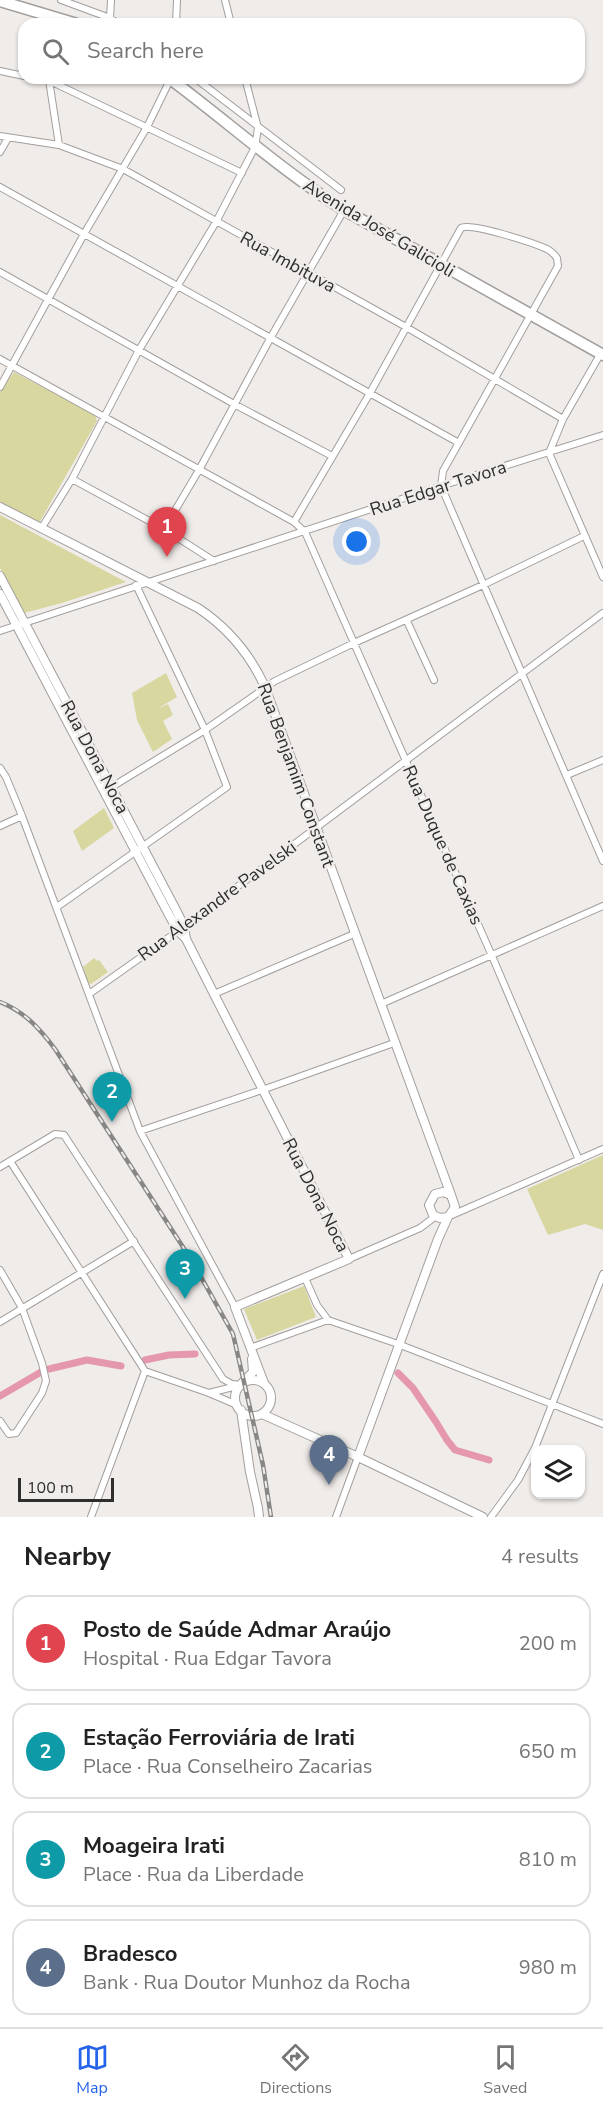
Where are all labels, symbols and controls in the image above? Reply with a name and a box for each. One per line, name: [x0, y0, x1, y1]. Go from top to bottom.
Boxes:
search box: [18, 18, 585, 84]
icon: search: [39, 35, 72, 68]
text: Search here: [87, 36, 204, 66]
street label: Avenida José Galicioli: [299, 173, 459, 283]
street label: Rua Imbituva: [236, 226, 340, 298]
street label: Rua Edgar Tavora: [367, 455, 509, 521]
pin: 1: [148, 508, 186, 557]
your location: [342, 527, 371, 556]
street label: Rua Benjamim Constant: [251, 680, 341, 871]
street label: Rua Dona Noca: [55, 696, 135, 818]
street label: Rua Duque de Caxias: [397, 761, 489, 929]
street label: Rua Alexandre Pavelski: [133, 835, 301, 967]
pin: 2: [92, 1072, 132, 1122]
street label: Rua Dona Noca: [277, 1134, 355, 1256]
pin: 3: [166, 1250, 204, 1299]
pin: 4: [310, 1436, 348, 1485]
map controls: [531, 1445, 585, 1499]
button: layers: [531, 1445, 585, 1499]
scale bar: [18, 1475, 114, 1502]
text: 100 m: [27, 1477, 74, 1499]
text: Nearby: [24, 1539, 111, 1574]
text: 4 results: [501, 1543, 579, 1570]
text: Posto de Saúde Admar Araújo: [83, 1615, 391, 1645]
text: 1: [40, 1630, 52, 1657]
text: 200 m: [519, 1630, 577, 1657]
text: Hospital · Rua Edgar Tavora: [83, 1645, 332, 1672]
text: Estação Ferroviária de Irati: [83, 1723, 355, 1753]
text: 2: [40, 1738, 52, 1765]
text: 650 m: [519, 1738, 577, 1765]
text: Place · Rua Conselheiro Zacarias: [83, 1753, 372, 1780]
text: Moageira Irati: [83, 1831, 225, 1861]
text: 3: [40, 1846, 52, 1873]
text: 810 m: [519, 1846, 577, 1873]
text: Place · Rua da Liberdade: [83, 1861, 304, 1888]
text: Bradesco: [83, 1939, 177, 1969]
text: 4: [40, 1954, 52, 1981]
text: 980 m: [519, 1954, 577, 1981]
text: Bank · Rua Doutor Munhoz da Rocha: [83, 1969, 410, 1996]
tab: Map: [76, 2041, 109, 2099]
tab: Directions: [260, 2041, 332, 2099]
tab: Saved: [483, 2041, 527, 2099]

